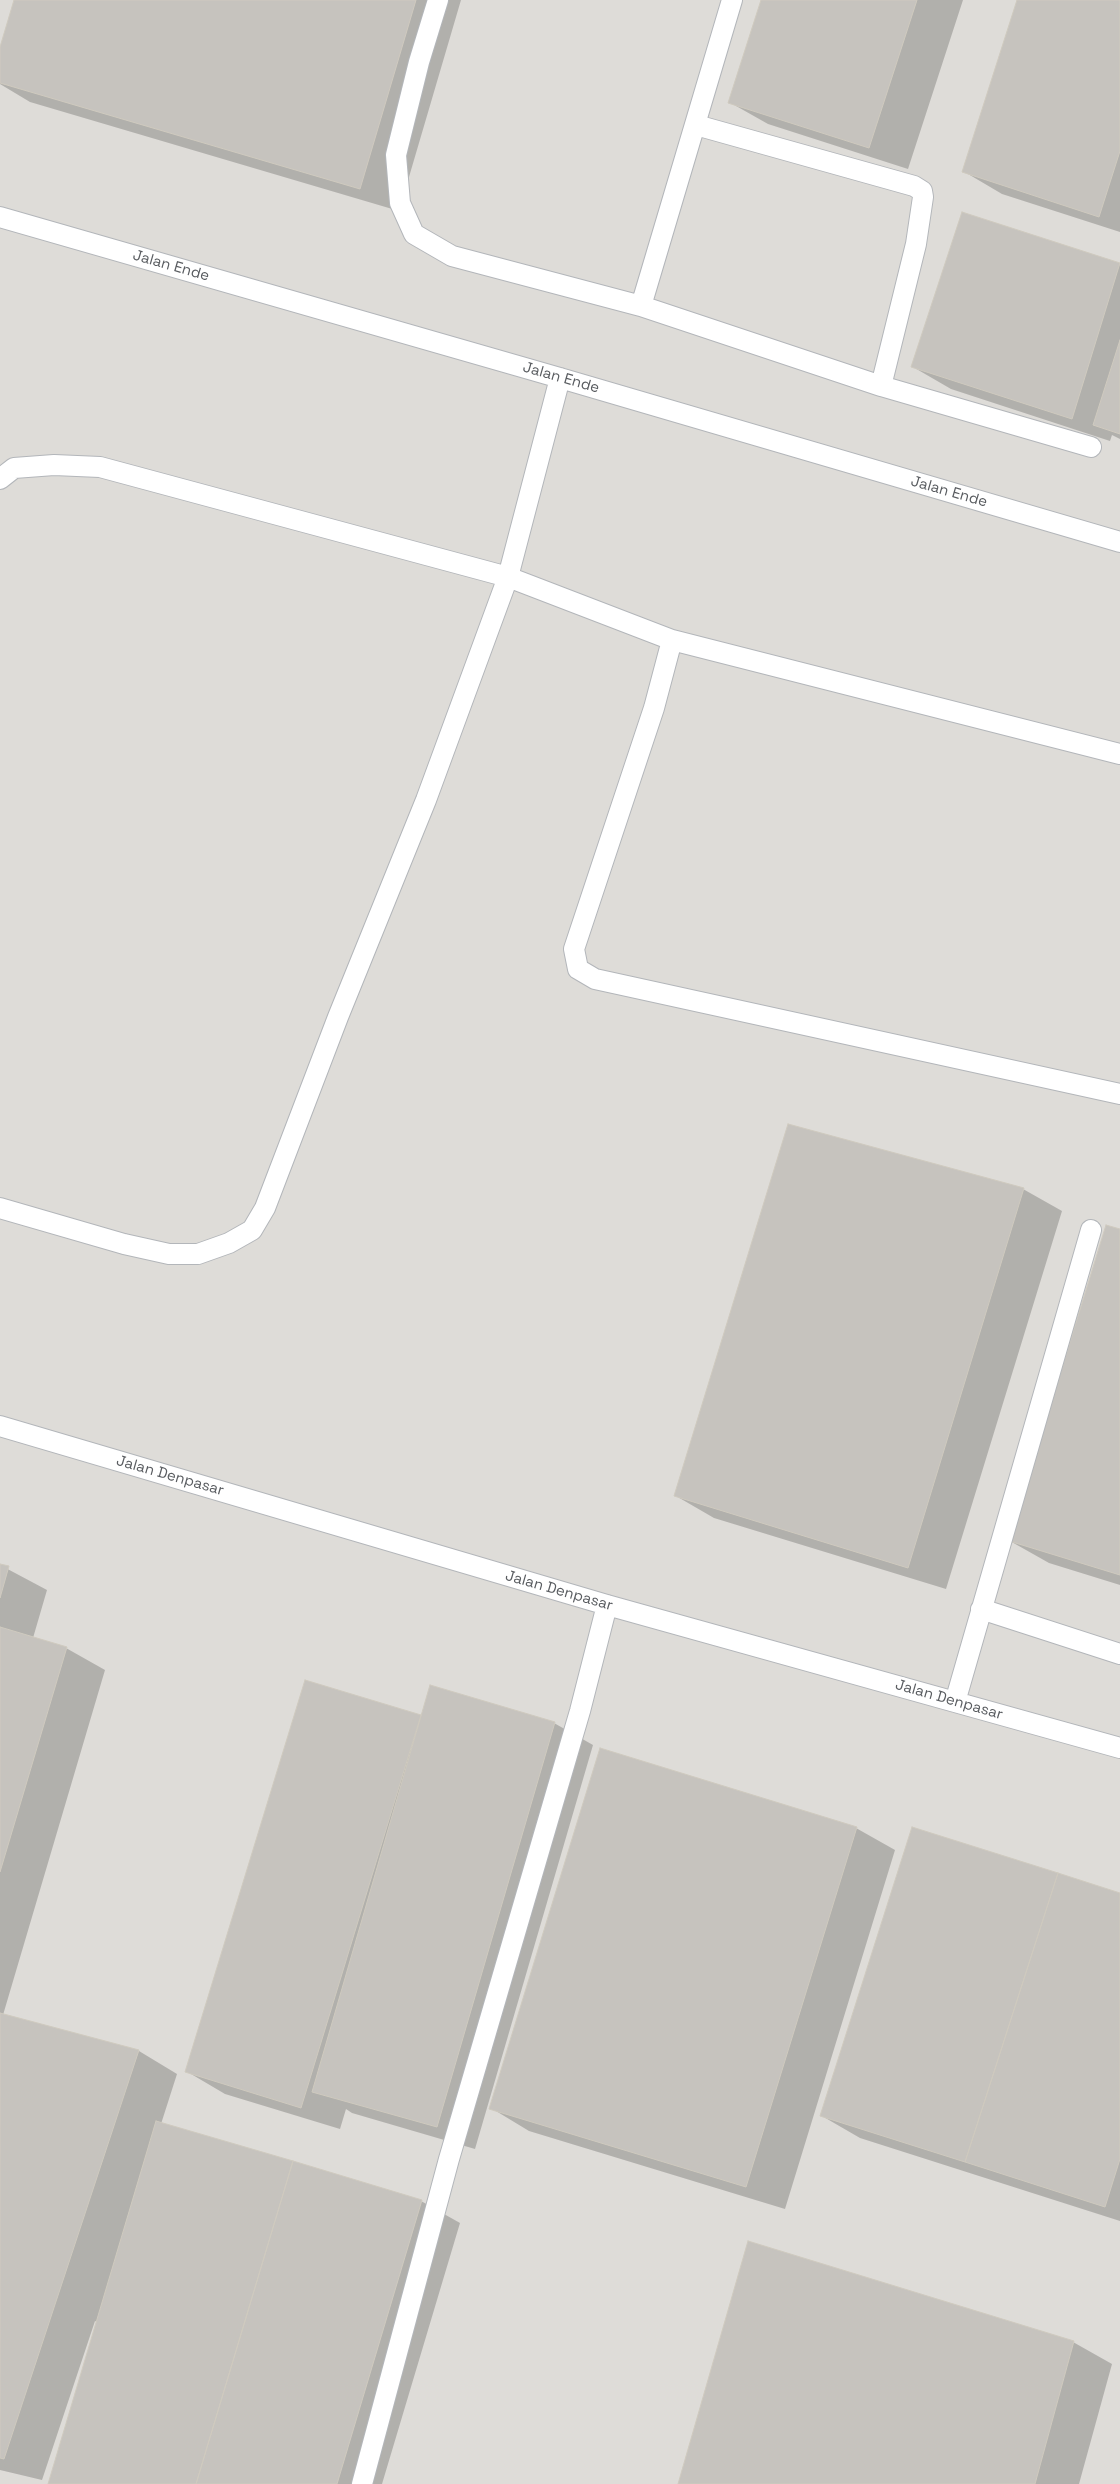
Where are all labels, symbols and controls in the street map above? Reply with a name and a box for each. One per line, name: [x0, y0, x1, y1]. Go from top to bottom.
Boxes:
street label: Jalan Ende: [131, 247, 211, 285]
street label: Jalan Ende: [521, 359, 601, 397]
street label: Jalan Ende: [909, 473, 989, 511]
street label: Jalan Denpasar: [114, 1452, 226, 1500]
street label: Jalan Denpasar: [503, 1567, 615, 1615]
street label: Jalan Denpasar: [893, 1676, 1005, 1724]

